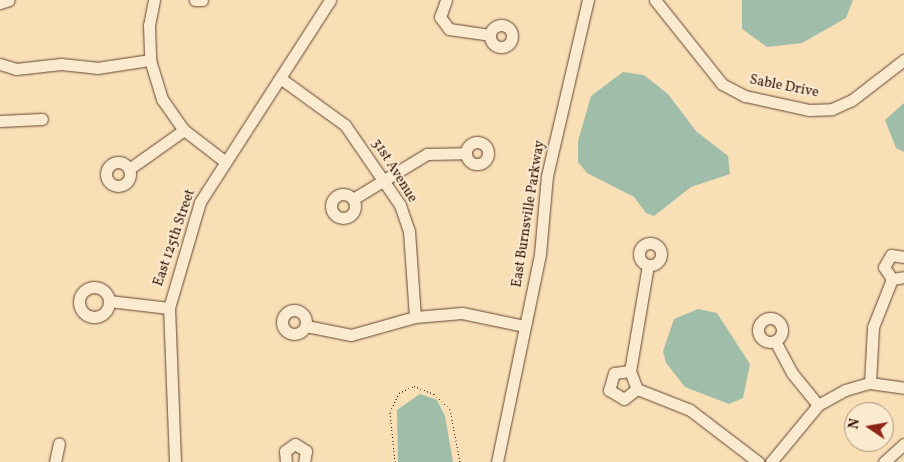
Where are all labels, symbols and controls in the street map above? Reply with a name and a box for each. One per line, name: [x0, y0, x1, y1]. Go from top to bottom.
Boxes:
street label: Sable Drive: [748, 72, 820, 102]
street label: 31st Avenue: [368, 136, 420, 206]
street label: East Burnsville Parkway: [509, 139, 549, 289]
street label: East 125th Street: [151, 187, 199, 289]
north arrow: [844, 402, 894, 452]
text: N: [844, 417, 865, 431]

